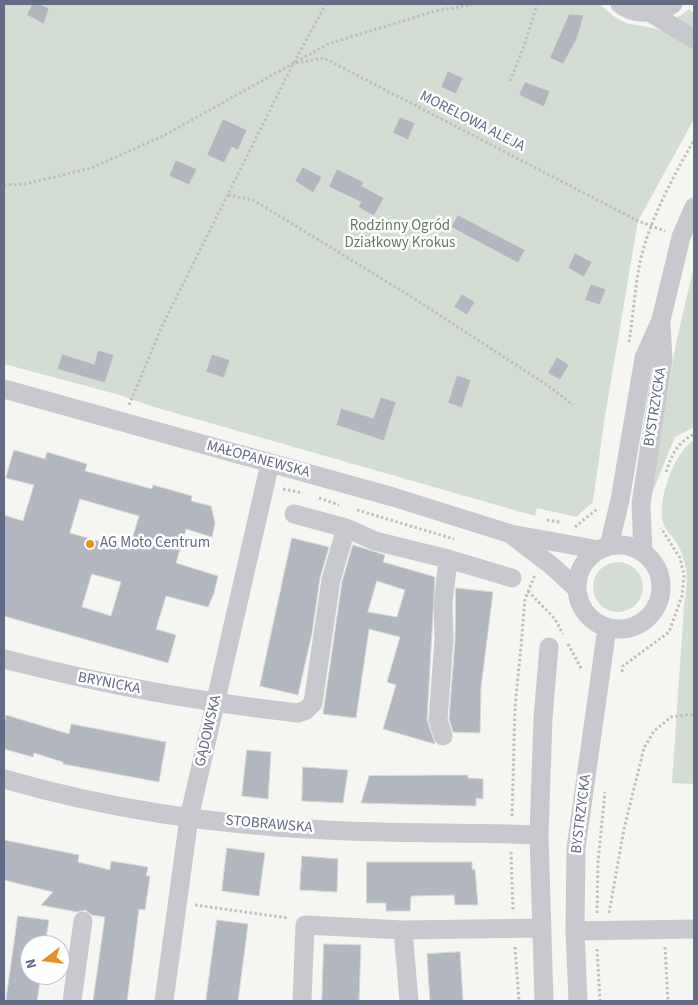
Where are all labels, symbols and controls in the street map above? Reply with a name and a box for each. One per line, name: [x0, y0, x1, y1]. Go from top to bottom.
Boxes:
street label: MORELOWA ALEJA: [416, 88, 528, 156]
park label: Rodzinny Ogród Działkowy Krokus: [345, 218, 455, 253]
street label: BYSTRZYCKA: [641, 366, 671, 448]
street label: MAŁOPANEWSKA: [205, 438, 311, 482]
place label: AG Moto Centrum: [100, 535, 210, 553]
marker: AG Moto Centrum: [84, 538, 96, 550]
street label: BRYNICKA: [76, 669, 142, 699]
street label: GĄDOWSKA: [192, 693, 226, 769]
street label: BYSTRZYCKA: [568, 773, 596, 855]
street label: STOBRAWSKA: [225, 812, 313, 838]
north arrow: [20, 935, 70, 985]
text: N: [21, 957, 42, 971]

